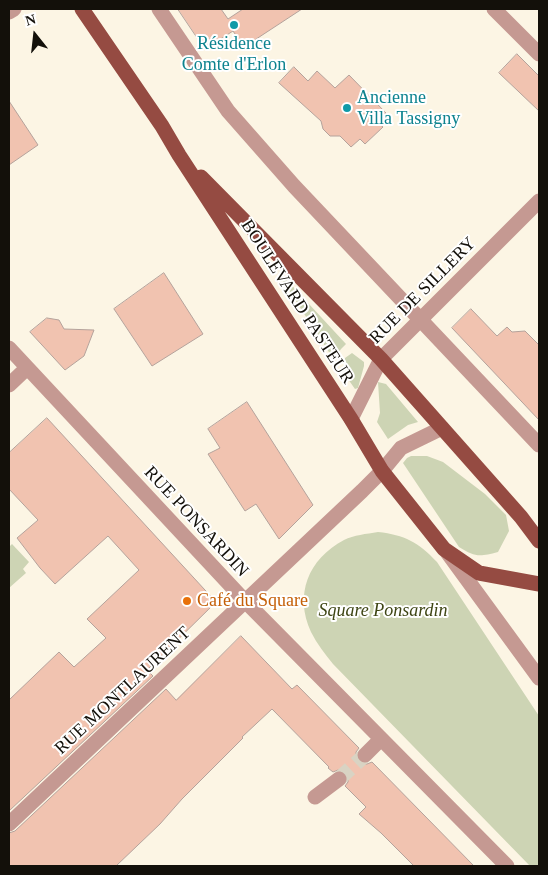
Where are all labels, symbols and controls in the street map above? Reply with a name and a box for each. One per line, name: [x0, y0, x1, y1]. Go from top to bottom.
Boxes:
north arrow: [10, 10, 60, 60]
text: N: [24, 11, 38, 29]
marker: Résidence Comte d'Erlon: [228, 19, 240, 31]
place label: Résidence Comte d'Erlon: [182, 33, 286, 76]
place label: Ancienne Villa Tassigny: [357, 87, 460, 130]
marker: Ancienne Villa Tassigny: [341, 102, 353, 114]
street label: BOULEVARD PASTEUR: [236, 216, 358, 388]
street label: RUE DE SILLERY: [365, 233, 481, 349]
street label: RUE PONSARDIN: [139, 462, 253, 582]
place label: Café du Square: [197, 590, 308, 612]
marker: Café du Square: [181, 595, 193, 607]
park label: Square Ponsardin: [318, 600, 448, 622]
street label: RUE MONTLAURENT: [51, 623, 195, 759]

